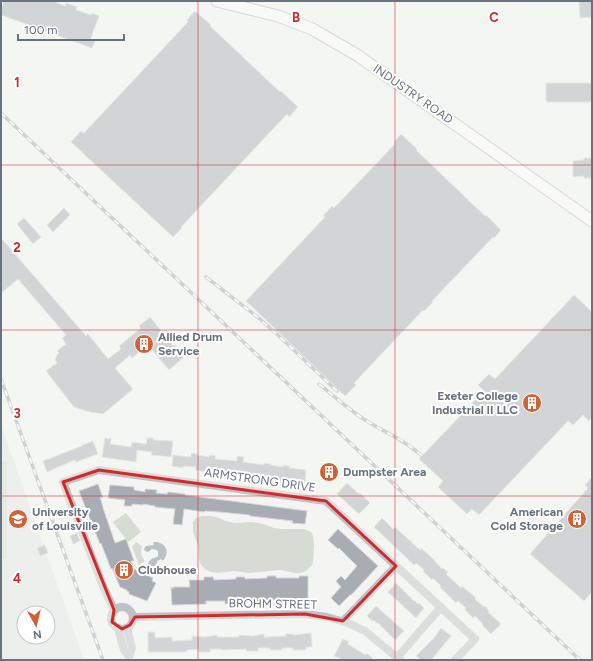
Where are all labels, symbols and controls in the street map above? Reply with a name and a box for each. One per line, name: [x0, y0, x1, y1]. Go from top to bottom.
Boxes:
text: B: [292, 10, 300, 25]
text: C: [489, 10, 499, 25]
scale bar: [18, 16, 124, 42]
text: 100 m: [24, 23, 58, 37]
street label: INDUSTRY ROAD: [370, 61, 456, 127]
text: 1: [14, 75, 20, 90]
text: 2: [13, 240, 21, 255]
place label: Allied Drum Service: [158, 330, 223, 358]
building icon: Allied Drum Service: [133, 333, 155, 355]
place label: Exeter College Industrial II LLC: [432, 389, 518, 417]
building icon: Exeter College Industrial II LLC: [521, 392, 543, 414]
text: 3: [13, 406, 21, 421]
building icon: Dumpster Area: [318, 461, 340, 483]
street label: ARMSTRONG DRIVE: [203, 465, 317, 495]
place label: Dumpster Area: [343, 465, 426, 479]
place label: University of Louisville: [32, 505, 98, 533]
place label: American Cold Storage: [491, 505, 563, 533]
school or university icon: University of Louisville: [7, 508, 29, 530]
building icon: American Cold Storage: [566, 508, 588, 530]
building icon: Clubhouse: [113, 559, 135, 581]
place label: Clubhouse: [138, 563, 197, 577]
text: 4: [13, 571, 21, 586]
street label: BROHM STREET: [229, 596, 318, 612]
north arrow: [16, 605, 56, 645]
text: N: [32, 627, 42, 641]

